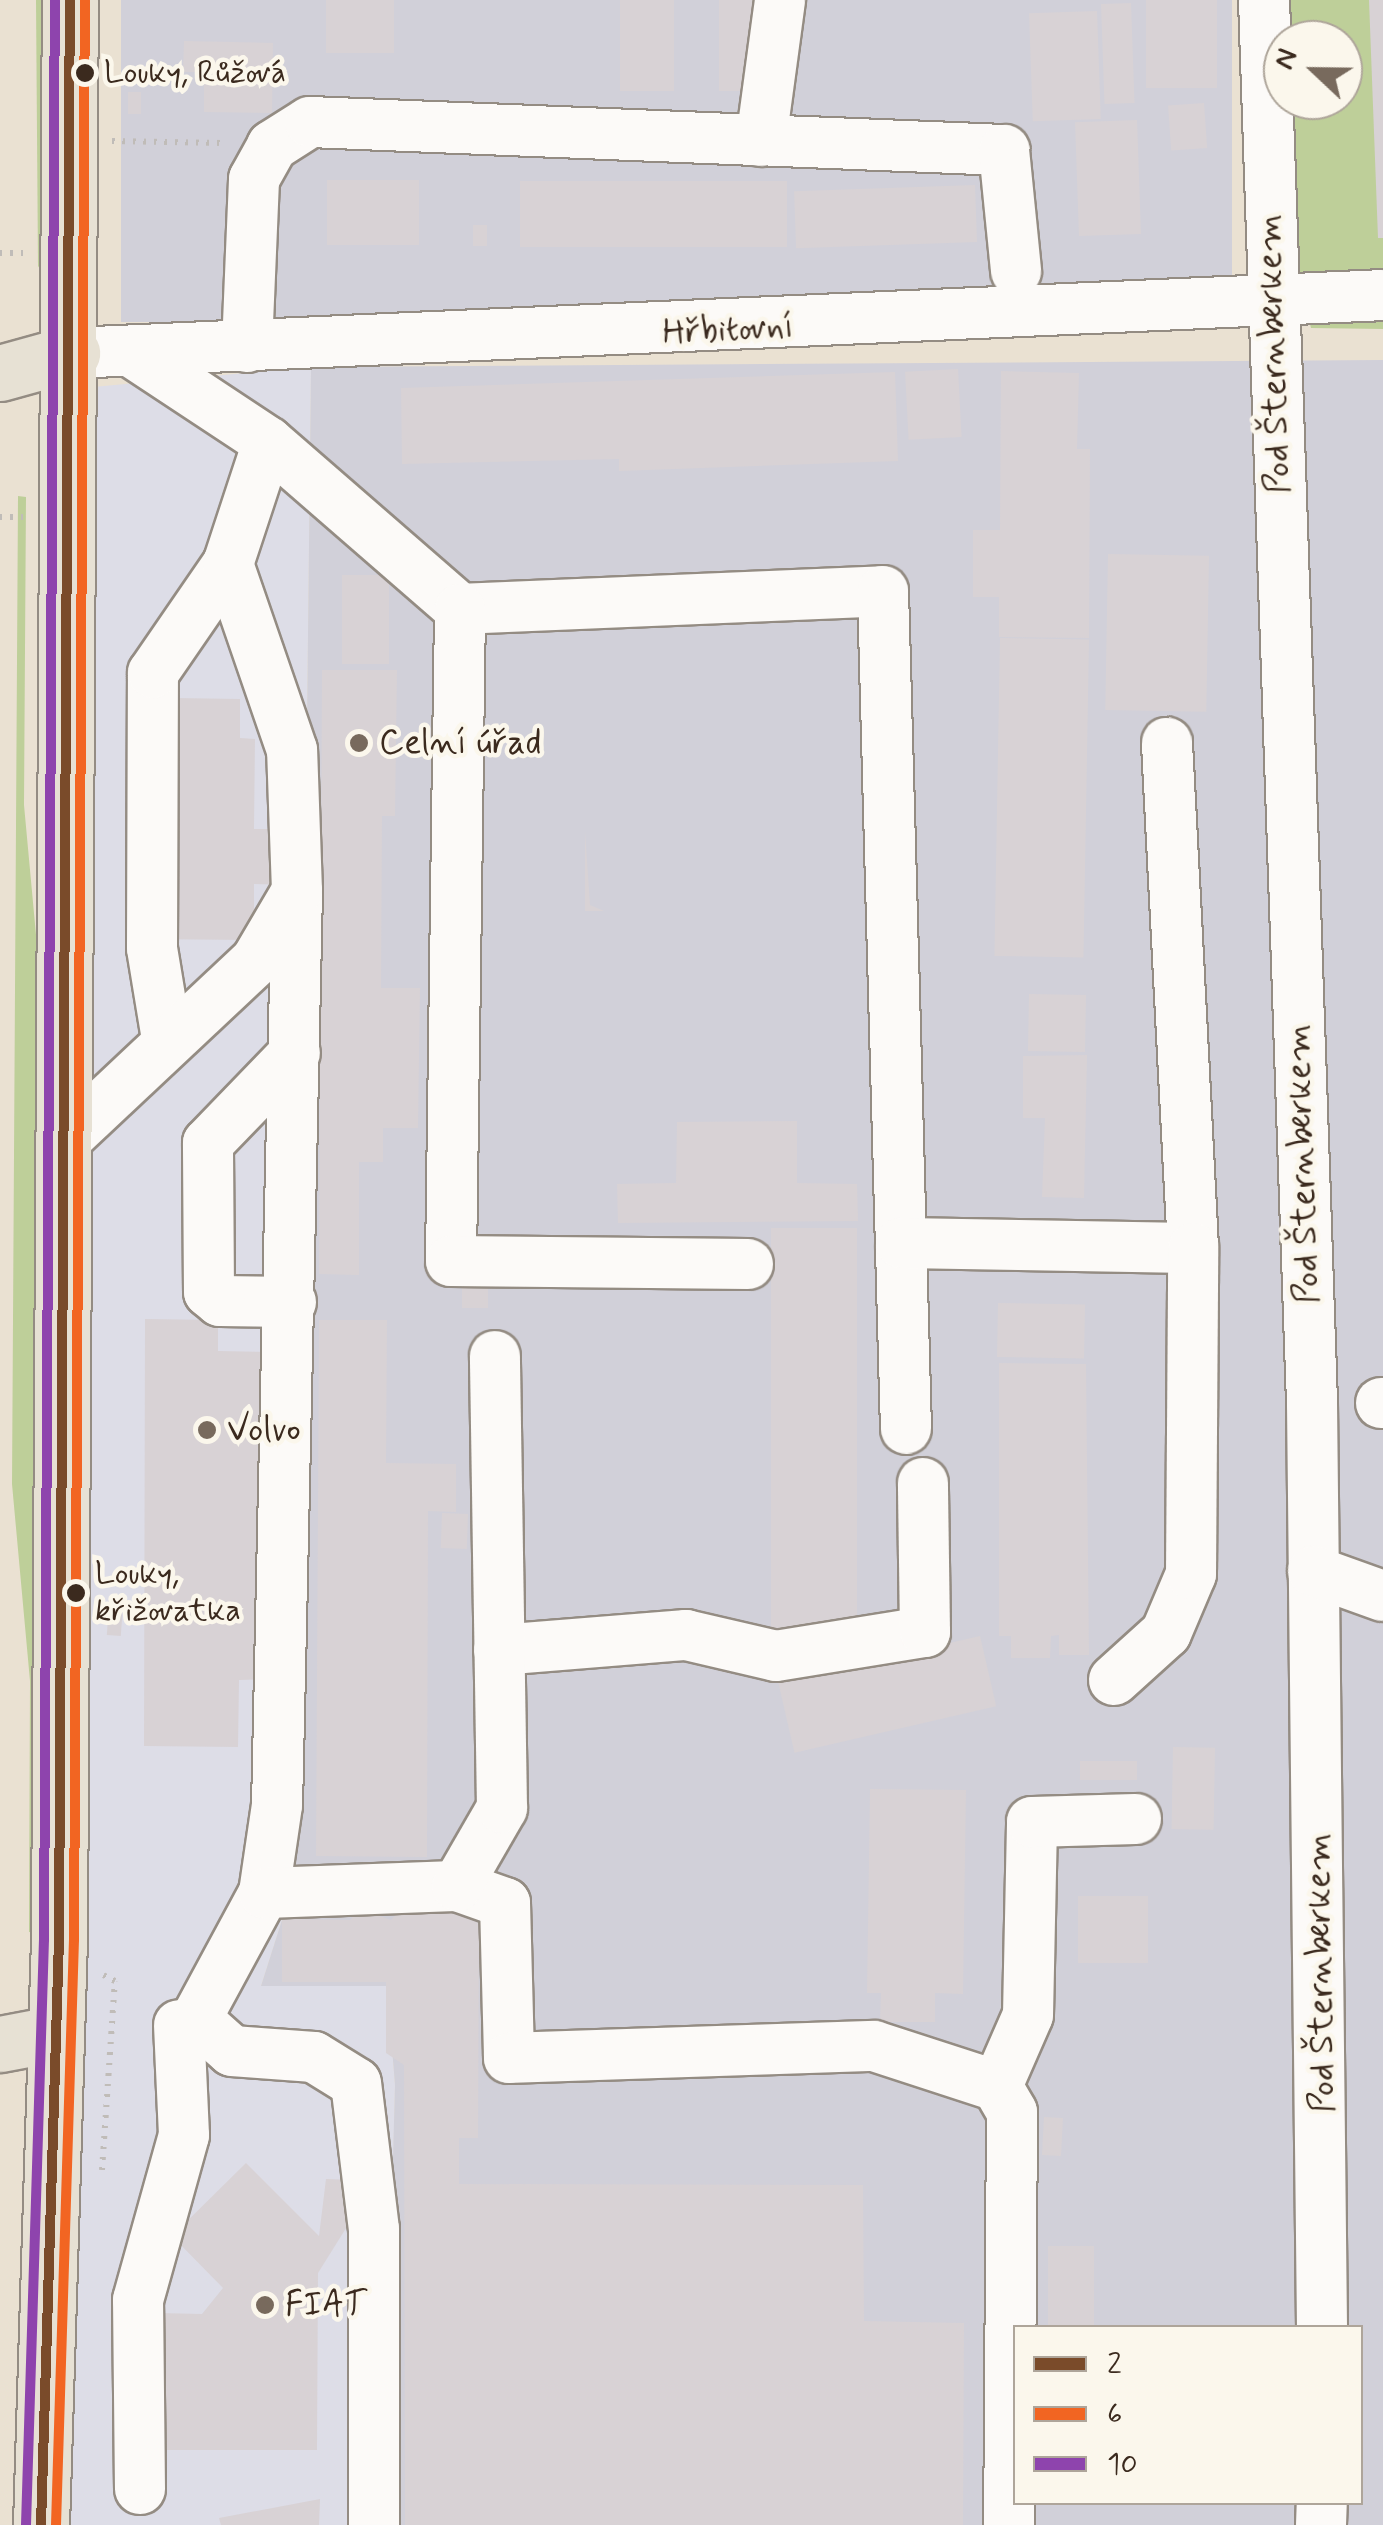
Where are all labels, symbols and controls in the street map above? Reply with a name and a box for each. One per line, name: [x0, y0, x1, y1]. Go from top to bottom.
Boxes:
north arrow: [1263, 20, 1363, 120]
text: N: [1266, 44, 1307, 75]
place label: Louky, Růžová: [104, 54, 286, 92]
marker: Louky, Růžová: [75, 63, 95, 83]
street label: Pod Šternberkem: [1248, 214, 1300, 494]
street label: Hřbitovní: [661, 306, 795, 354]
place label: Celní úřad: [379, 722, 541, 764]
marker: Celní úřad: [348, 732, 370, 754]
street label: Pod Šternberkem: [1277, 1024, 1329, 1304]
place label: Volvo: [227, 1409, 301, 1451]
marker: Volvo: [196, 1419, 218, 1441]
place label: Louky, křižovatka: [95, 1556, 241, 1631]
marker: Louky, křižovatka: [66, 1583, 86, 1603]
street label: Pod Šternberkem: [1298, 1833, 1344, 2113]
place label: FIAT: [285, 2284, 367, 2326]
marker: FIAT: [254, 2294, 276, 2316]
legend: [1013, 2325, 1363, 2505]
text: 2: [1107, 2345, 1122, 2384]
text: 6: [1107, 2395, 1122, 2434]
text: 10: [1107, 2445, 1138, 2484]

